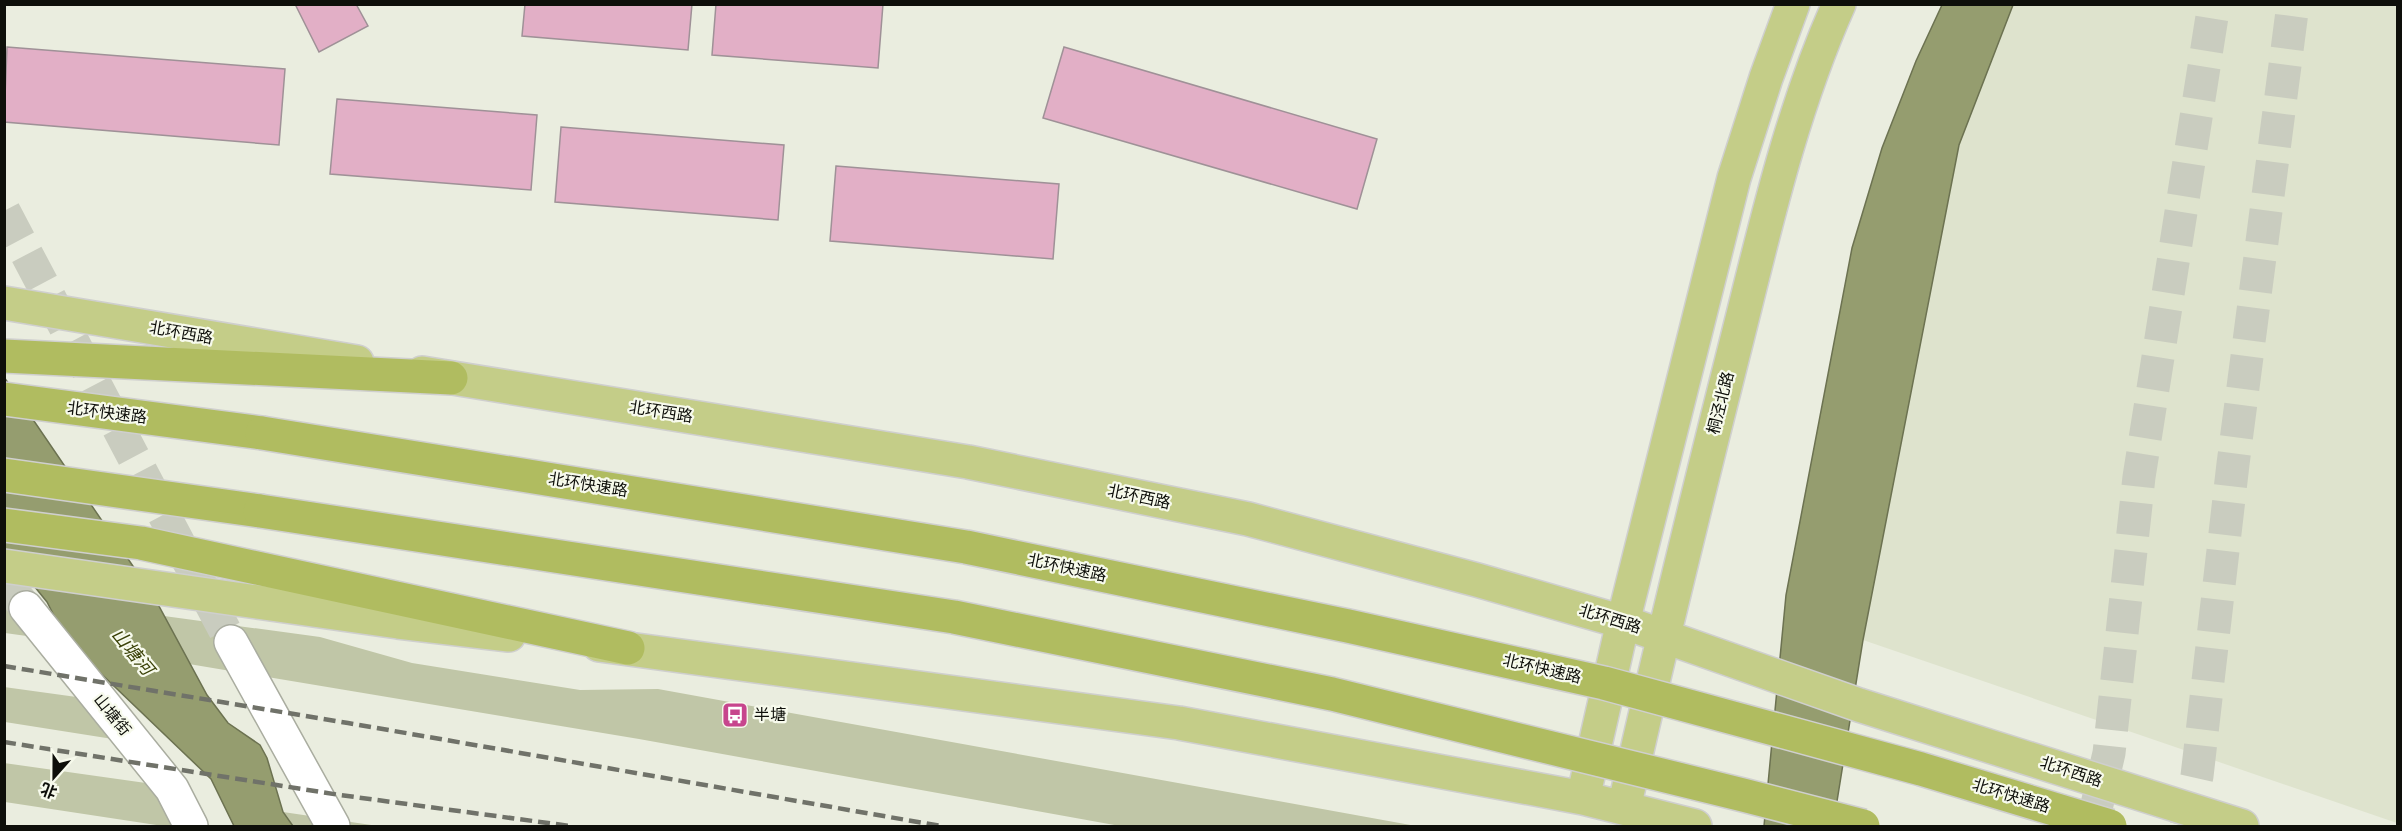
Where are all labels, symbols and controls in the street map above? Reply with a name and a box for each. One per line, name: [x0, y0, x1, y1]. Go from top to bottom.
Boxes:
street label: 北环西路: [148, 317, 214, 349]
street label: 桐泾北路: [1703, 369, 1739, 437]
street label: 北环西路: [628, 396, 694, 428]
street label: 北环快速路: [66, 397, 148, 429]
street label: 北环快速路: [547, 468, 629, 502]
street label: 北环西路: [1105, 480, 1173, 514]
street label: 北环快速路: [1026, 549, 1108, 587]
street label: 北环西路: [1576, 599, 1644, 639]
water label: 山塘河: [105, 623, 161, 683]
street label: 北环快速路: [1501, 649, 1583, 689]
street label: 山塘街: [88, 689, 136, 741]
bus stop icon: 半塘: [720, 700, 750, 730]
place label: 半塘: [754, 704, 786, 726]
north arrow: [24, 747, 84, 807]
street label: 北环西路: [2037, 752, 2105, 792]
street label: 北环快速路: [1970, 774, 2052, 818]
text: 北: [38, 777, 60, 803]

